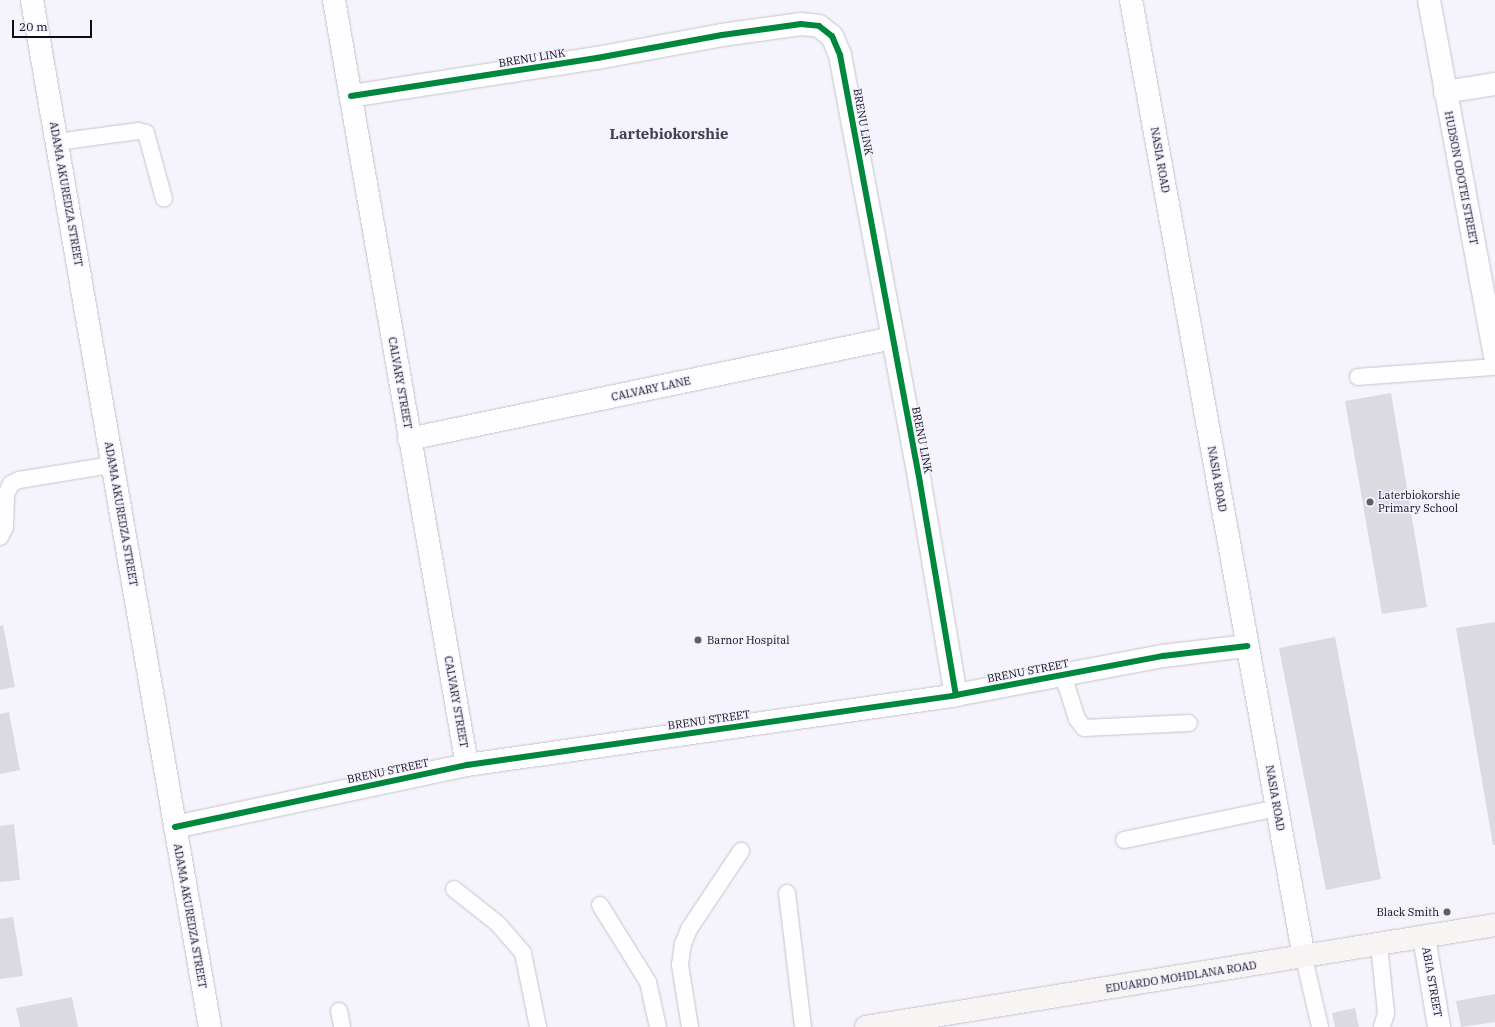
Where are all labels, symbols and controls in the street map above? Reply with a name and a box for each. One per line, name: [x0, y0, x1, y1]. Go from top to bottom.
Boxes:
scale bar: [14, 12, 94, 38]
text: 20 m: [19, 19, 48, 34]
street label: BRENU LINK: [498, 46, 566, 70]
street label: BRENU LINK: [851, 88, 875, 156]
street label: HUDSON ODOTEI STREET: [1442, 110, 1480, 246]
street label: ADAMA AKUREDZA STREET: [47, 120, 85, 268]
district label: Lartebiokorshie: [610, 125, 728, 143]
street label: NASIA ROAD: [1148, 126, 1172, 194]
street label: CALVARY STREET: [385, 336, 415, 430]
street label: CALVARY LANE: [610, 374, 692, 404]
street label: BRENU LINK: [909, 406, 935, 474]
street label: ADAMA AKUREDZA STREET: [102, 440, 140, 588]
street label: NASIA ROAD: [1205, 445, 1229, 513]
place label: Laterbiokorshie Primary School: [1378, 489, 1460, 515]
marker: Laterbiokorshie Primary School: [1365, 497, 1375, 507]
place label: Barnor Hospital: [707, 633, 790, 647]
marker: Barnor Hospital: [692, 634, 704, 646]
street label: CALVARY STREET: [441, 655, 471, 749]
street label: BRENU STREET: [986, 657, 1070, 685]
street label: BRENU STREET: [667, 708, 751, 732]
street label: BRENU STREET: [346, 756, 430, 786]
street label: NASIA ROAD: [1263, 764, 1287, 832]
street label: ADAMA AKUREDZA STREET: [171, 842, 209, 990]
place label: Black Smith: [1377, 905, 1439, 919]
marker: Black Smith: [1442, 907, 1452, 917]
street label: ABIA STREET: [1419, 946, 1445, 1018]
street label: EDUARDO MOHDLANA ROAD: [1105, 959, 1257, 995]

